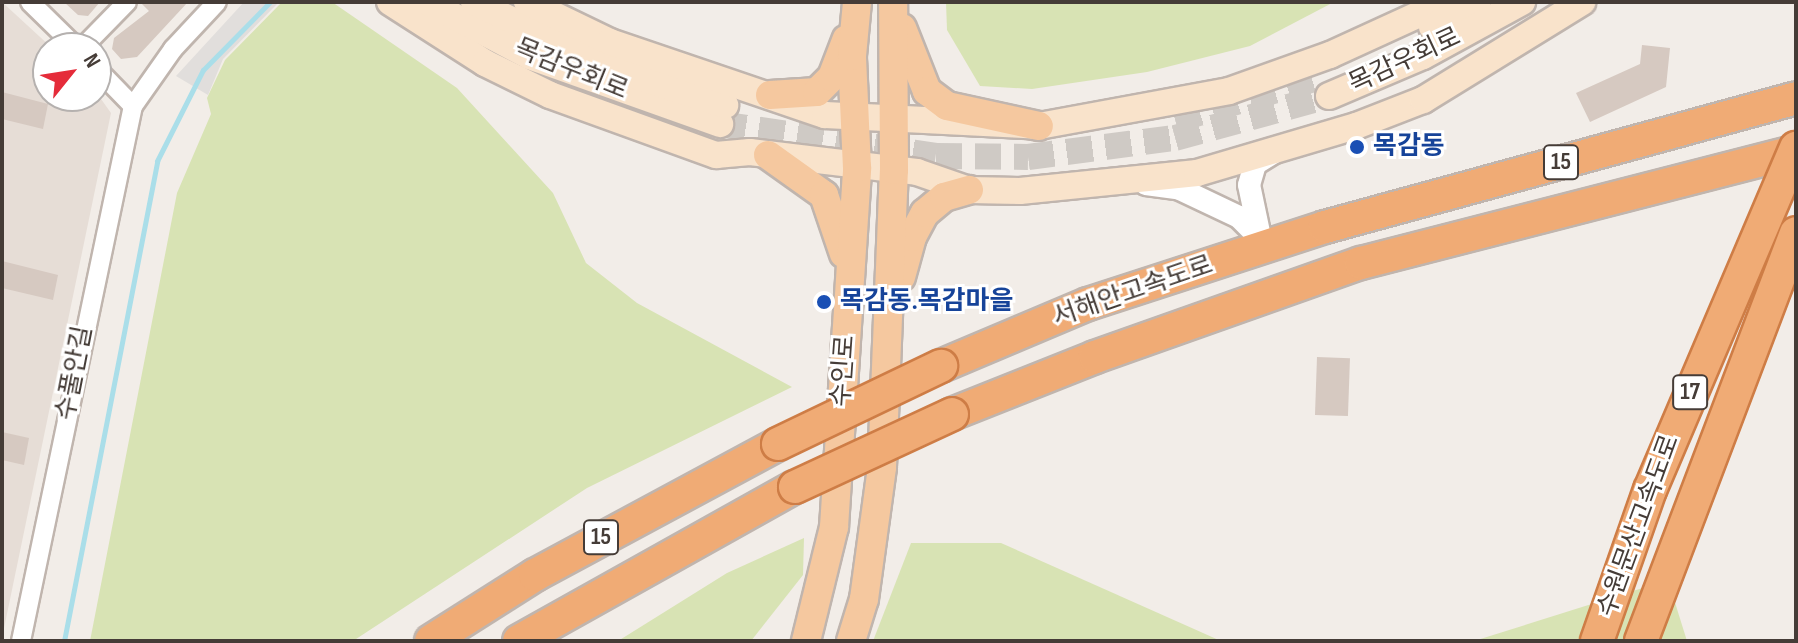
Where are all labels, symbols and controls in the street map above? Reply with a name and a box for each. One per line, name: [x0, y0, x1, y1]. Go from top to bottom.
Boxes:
street label: 목감우회로: [1344, 22, 1466, 100]
north arrow: [32, 32, 112, 112]
street label: 목감우회로: [510, 33, 632, 107]
text: N: [77, 49, 106, 73]
place label: 목감동: [1373, 131, 1445, 163]
marker: 목감동: [1348, 138, 1366, 156]
road number: 15: [1543, 142, 1579, 182]
street label: 서해안고속도로: [1049, 250, 1217, 334]
place label: 목감동.목감마을: [840, 286, 1013, 318]
marker: 목감동.목감마을: [815, 293, 833, 311]
street label: 수풀안길: [51, 323, 99, 423]
street label: 수인로: [826, 334, 862, 408]
road number: 17: [1672, 372, 1708, 412]
street label: 수원문산고속도로: [1592, 431, 1686, 621]
road number: 15: [583, 517, 619, 557]

